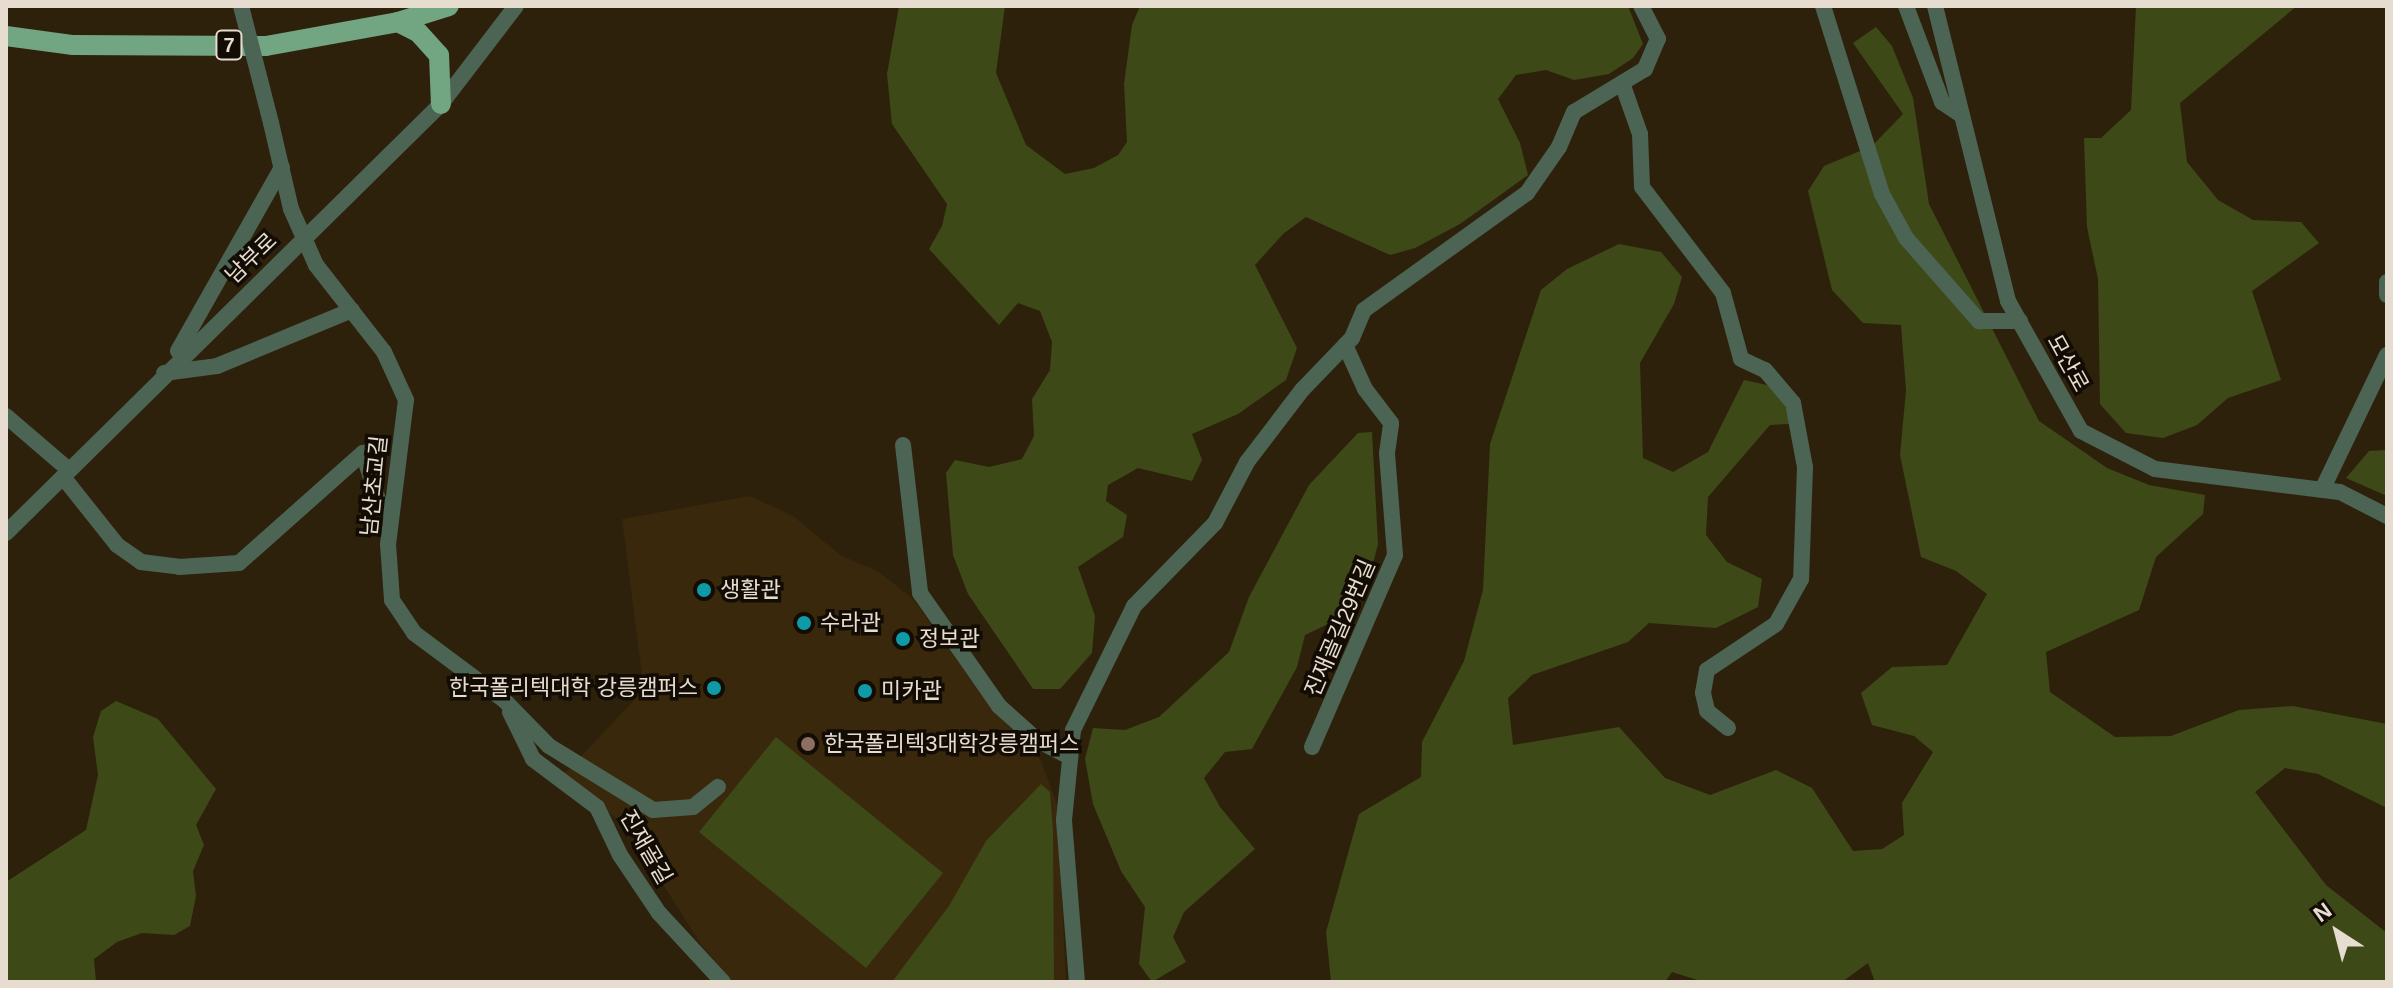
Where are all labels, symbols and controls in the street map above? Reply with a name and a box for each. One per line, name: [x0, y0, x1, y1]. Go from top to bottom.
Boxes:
road number: 7: [215, 29, 243, 61]
street label: 남부로: [220, 227, 282, 289]
street label: 모산로: [2042, 330, 2094, 396]
street label: 남산초교길: [356, 434, 392, 538]
street label: 진재골길29번길: [1299, 556, 1381, 700]
place label: 생활관: [720, 577, 781, 603]
marker: 생활관: [695, 581, 713, 599]
place label: 수라관: [820, 610, 881, 636]
marker: 수라관: [795, 614, 813, 632]
place label: 정보관: [919, 626, 980, 652]
marker: 정보관: [894, 630, 912, 648]
place label: 한국폴리텍대학 강릉캠퍼스: [449, 675, 698, 701]
place label: 미카관: [881, 678, 942, 704]
marker: 한국폴리텍대학 강릉캠퍼스: [705, 679, 723, 697]
marker: 미카관: [856, 682, 874, 700]
place label: 한국폴리텍3대학강릉캠퍼스: [824, 731, 1079, 757]
marker: 한국폴리텍3대학강릉캠퍼스: [799, 735, 817, 753]
street label: 진재골길: [614, 805, 678, 889]
north arrow: [2297, 892, 2377, 972]
text: N: [2309, 897, 2336, 927]

